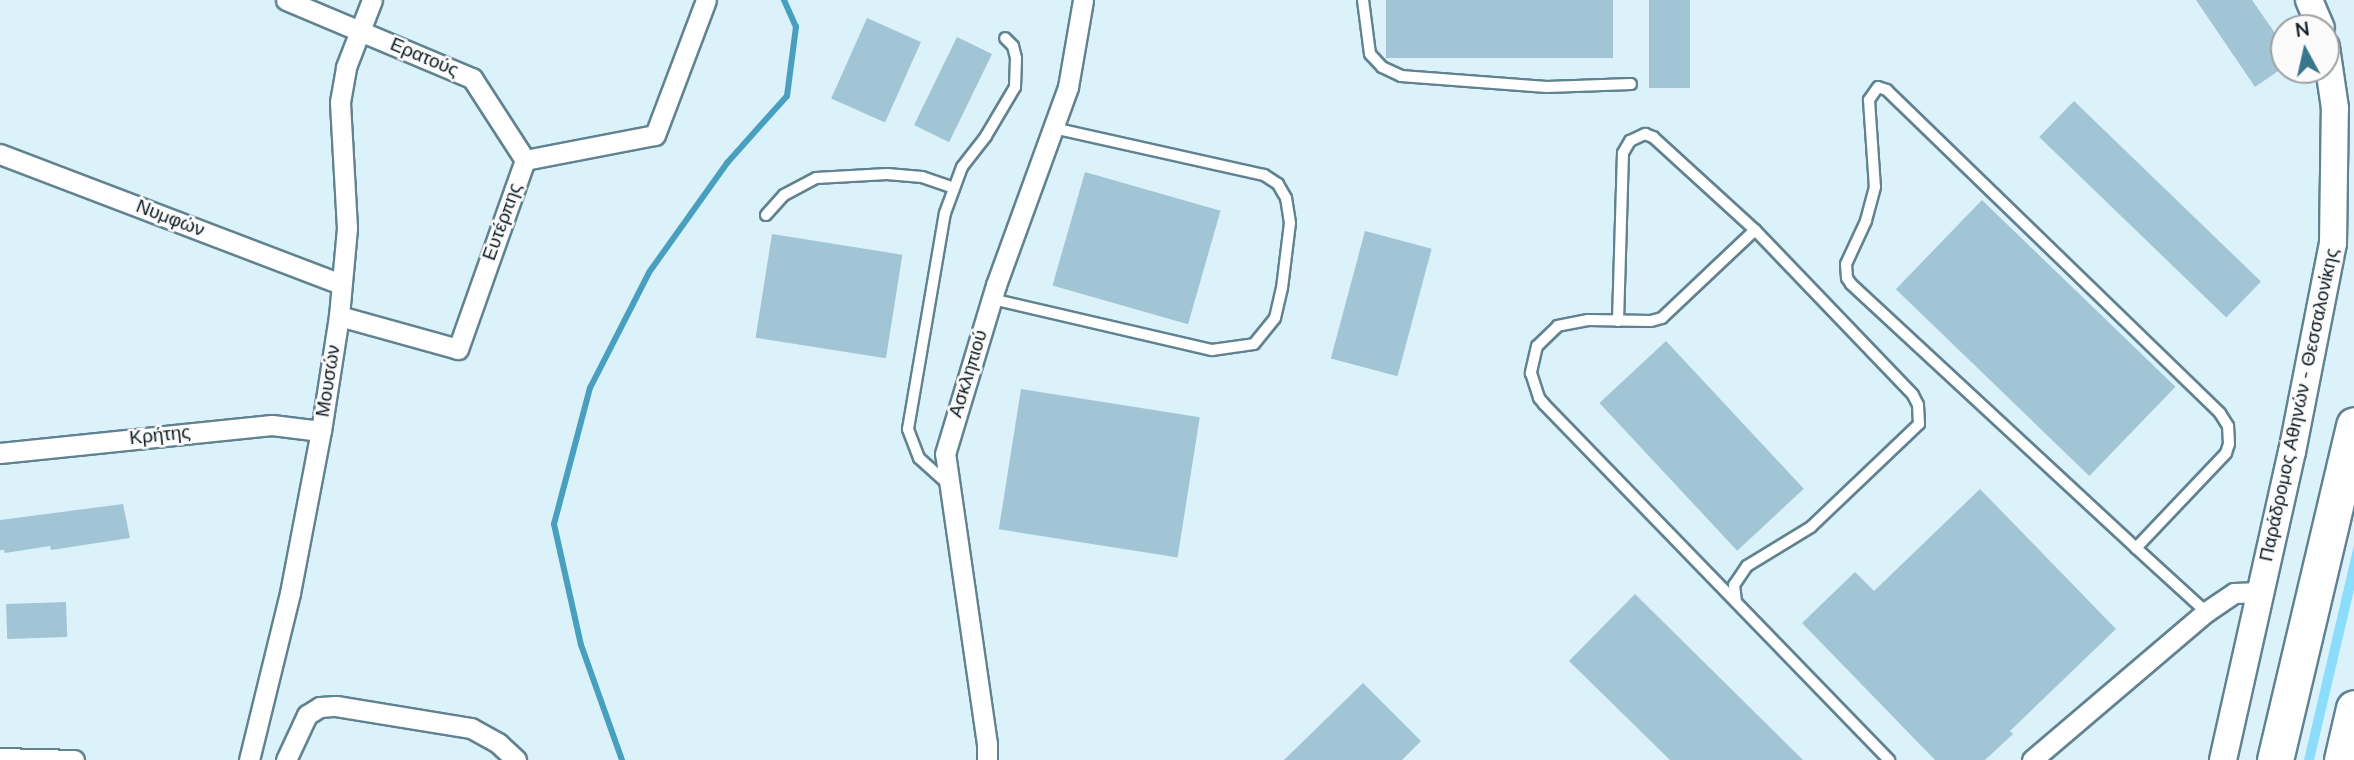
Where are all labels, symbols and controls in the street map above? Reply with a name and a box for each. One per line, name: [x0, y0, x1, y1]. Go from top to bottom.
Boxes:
north arrow: [2270, 14, 2340, 84]
text: N: [2294, 16, 2311, 44]
street label: Ερατούς: [386, 33, 462, 83]
street label: Ευτέρπης: [478, 180, 528, 264]
street label: Νυμφών: [133, 196, 207, 242]
street label: Παράδρομος Αθηνών - Θεσσαλονίκης: [2256, 246, 2344, 564]
street label: Ασκληπιού: [945, 327, 993, 421]
street label: Μουσών: [312, 343, 346, 419]
street label: Κρήτης: [128, 421, 192, 451]

